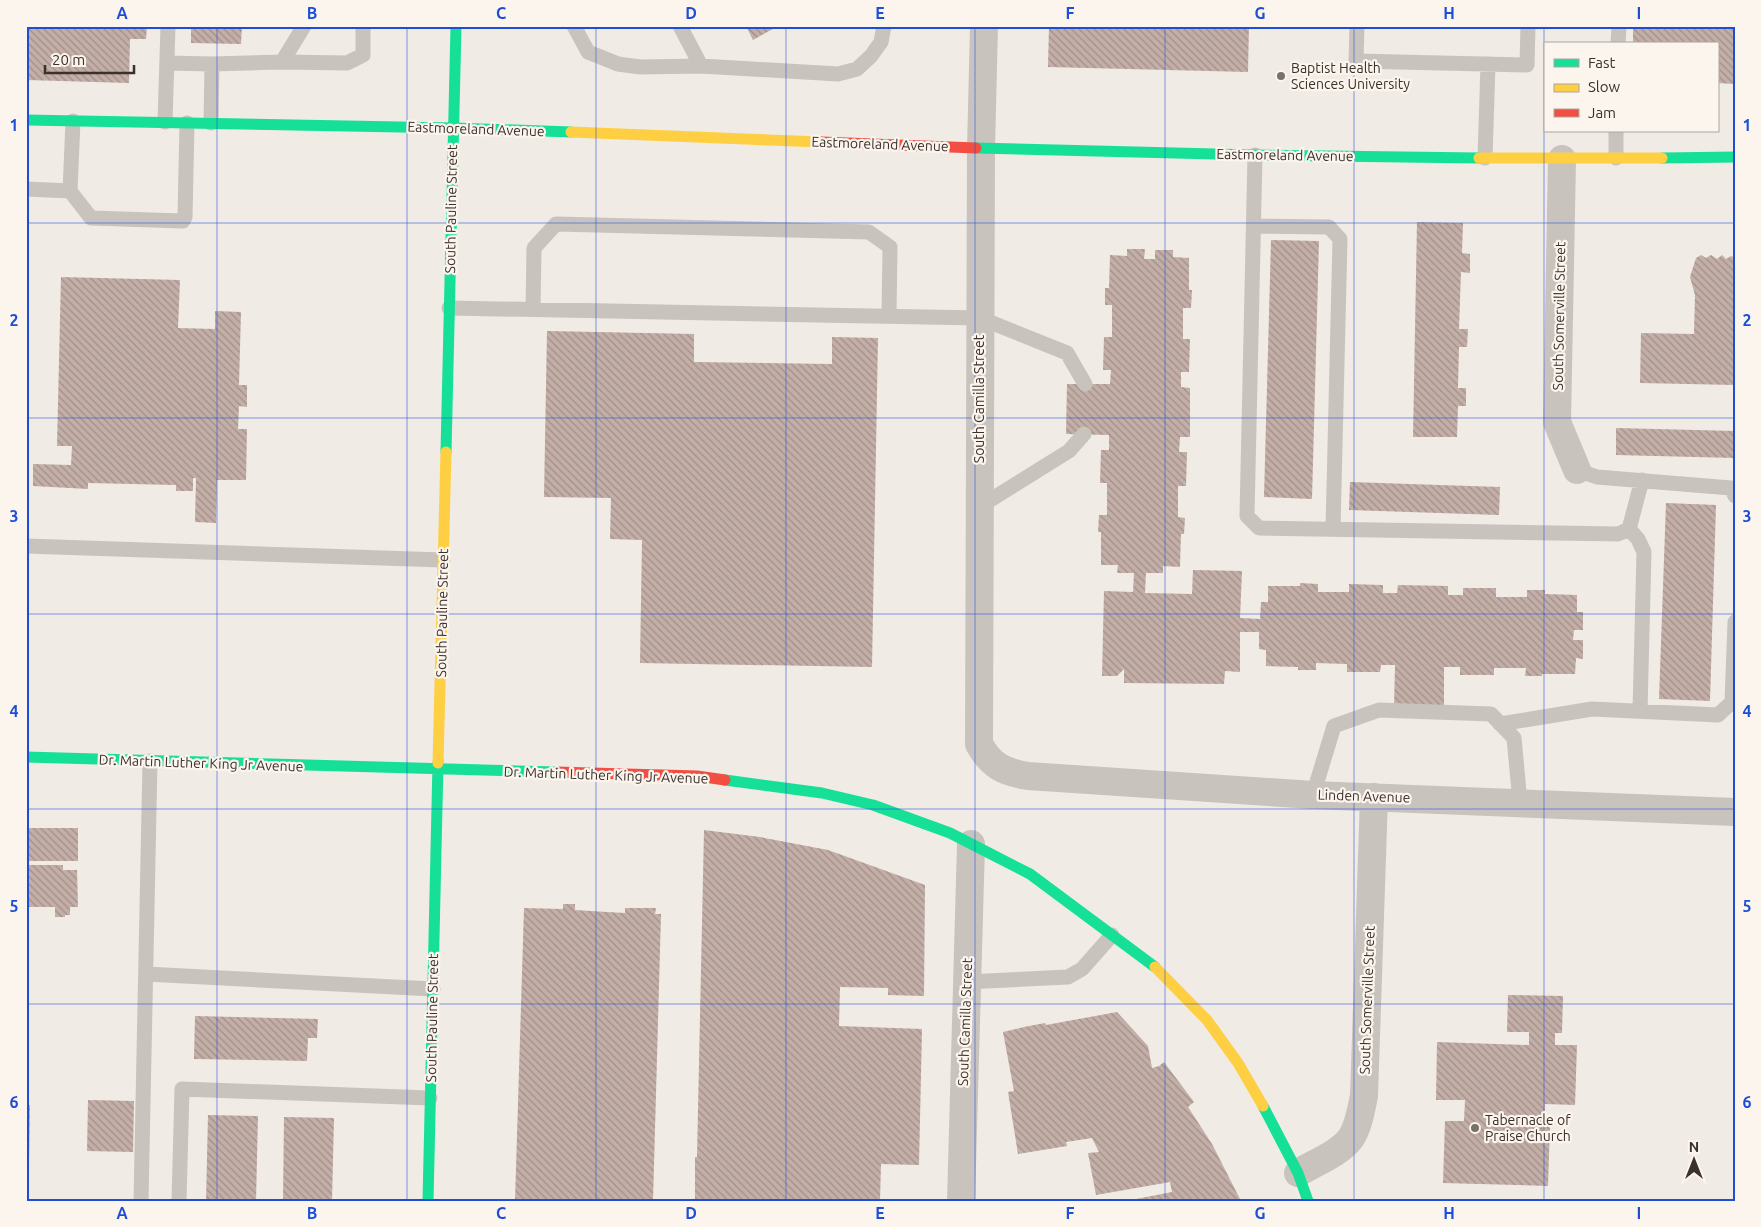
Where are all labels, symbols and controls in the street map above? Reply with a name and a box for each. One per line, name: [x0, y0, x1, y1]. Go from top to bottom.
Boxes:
text: A: [116, 4, 128, 22]
text: B: [307, 4, 317, 22]
text: C: [496, 4, 506, 22]
text: D: [685, 4, 697, 22]
text: E: [875, 4, 885, 22]
text: F: [1066, 4, 1075, 22]
text: G: [1254, 4, 1266, 22]
text: H: [1443, 4, 1455, 22]
text: I: [1637, 4, 1641, 22]
scale bar: [45, 42, 134, 74]
legend: [1544, 42, 1718, 132]
text: 20 m: [52, 51, 85, 68]
text: Fast: [1588, 54, 1616, 71]
place label: Baptist Health Sciences University: [1291, 60, 1410, 92]
marker: Baptist Health Sciences University: [1275, 70, 1287, 82]
text: Slow: [1588, 78, 1621, 95]
text: Jam: [1588, 104, 1616, 121]
text: 1: [9, 116, 19, 134]
text: 1: [1742, 116, 1752, 134]
street label: Eastmoreland Avenue: [407, 119, 545, 139]
street label: Eastmoreland Avenue: [811, 134, 949, 154]
street label: South Pauline Street: [442, 144, 460, 274]
street label: Eastmoreland Avenue: [1216, 146, 1354, 164]
street label: South Somerville Street: [1550, 241, 1568, 391]
text: 2: [9, 311, 19, 329]
text: 2: [1742, 311, 1752, 329]
street label: South Camilla Street: [971, 334, 987, 463]
text: 3: [9, 507, 19, 525]
text: 3: [1742, 507, 1752, 525]
street label: South Pauline Street: [433, 548, 451, 678]
text: 4: [9, 702, 19, 720]
text: 4: [1742, 702, 1752, 720]
street label: Dr. Martin Luther King Jr Avenue: [98, 751, 304, 775]
street label: Dr. Martin Luther King Jr Avenue: [503, 763, 709, 787]
street label: Linden Avenue: [1317, 786, 1411, 806]
text: 5: [9, 897, 19, 915]
text: 5: [1742, 897, 1752, 915]
street label: South Somerville Street: [1356, 925, 1378, 1075]
street label: South Pauline Street: [423, 953, 441, 1083]
street label: South Camilla Street: [955, 957, 975, 1086]
text: 6: [9, 1093, 19, 1111]
text: 6: [1742, 1093, 1752, 1111]
place label: Tabernacle of Praise Church: [1485, 1112, 1571, 1144]
marker: Tabernacle of Praise Church: [1469, 1122, 1481, 1134]
north arrow: [1668, 1134, 1718, 1184]
text: N: [1689, 1139, 1699, 1155]
text: A: [116, 1204, 128, 1222]
text: B: [307, 1204, 317, 1222]
text: C: [496, 1204, 506, 1222]
text: D: [685, 1204, 697, 1222]
text: E: [875, 1204, 885, 1222]
text: F: [1066, 1204, 1075, 1222]
text: G: [1254, 1204, 1266, 1222]
text: H: [1443, 1204, 1455, 1222]
text: I: [1637, 1204, 1641, 1222]

